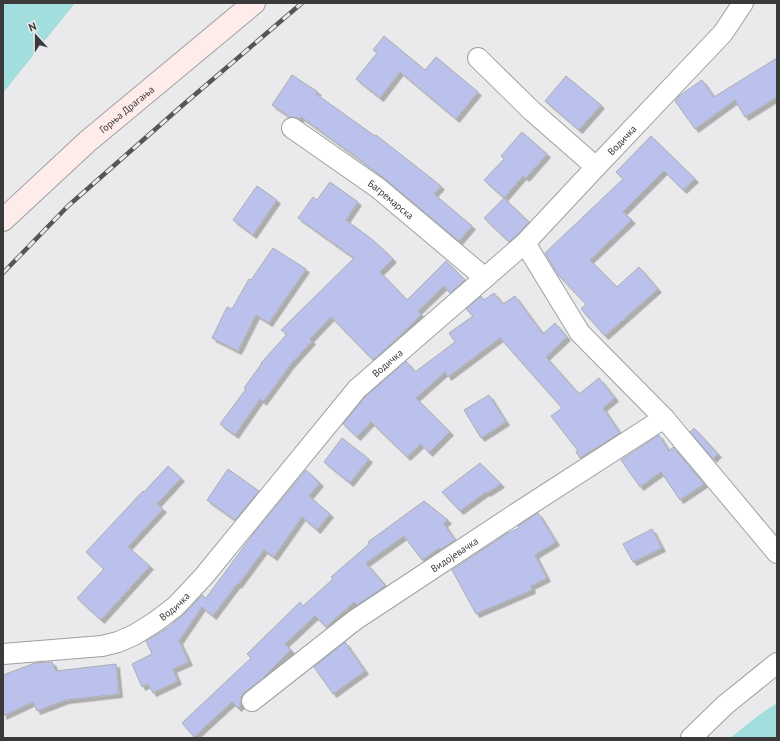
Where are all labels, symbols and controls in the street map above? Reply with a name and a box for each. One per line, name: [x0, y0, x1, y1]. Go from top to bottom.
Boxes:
north arrow: [16, 16, 56, 56]
text: N: [27, 19, 38, 34]
street label: Горња Драгања: [96, 82, 157, 136]
street label: Водичка: [604, 122, 639, 158]
street label: Багремарска: [365, 177, 417, 222]
street label: Водичка: [369, 346, 405, 380]
street label: Видојевачка: [428, 534, 481, 575]
street label: Водичка: [156, 589, 192, 623]

